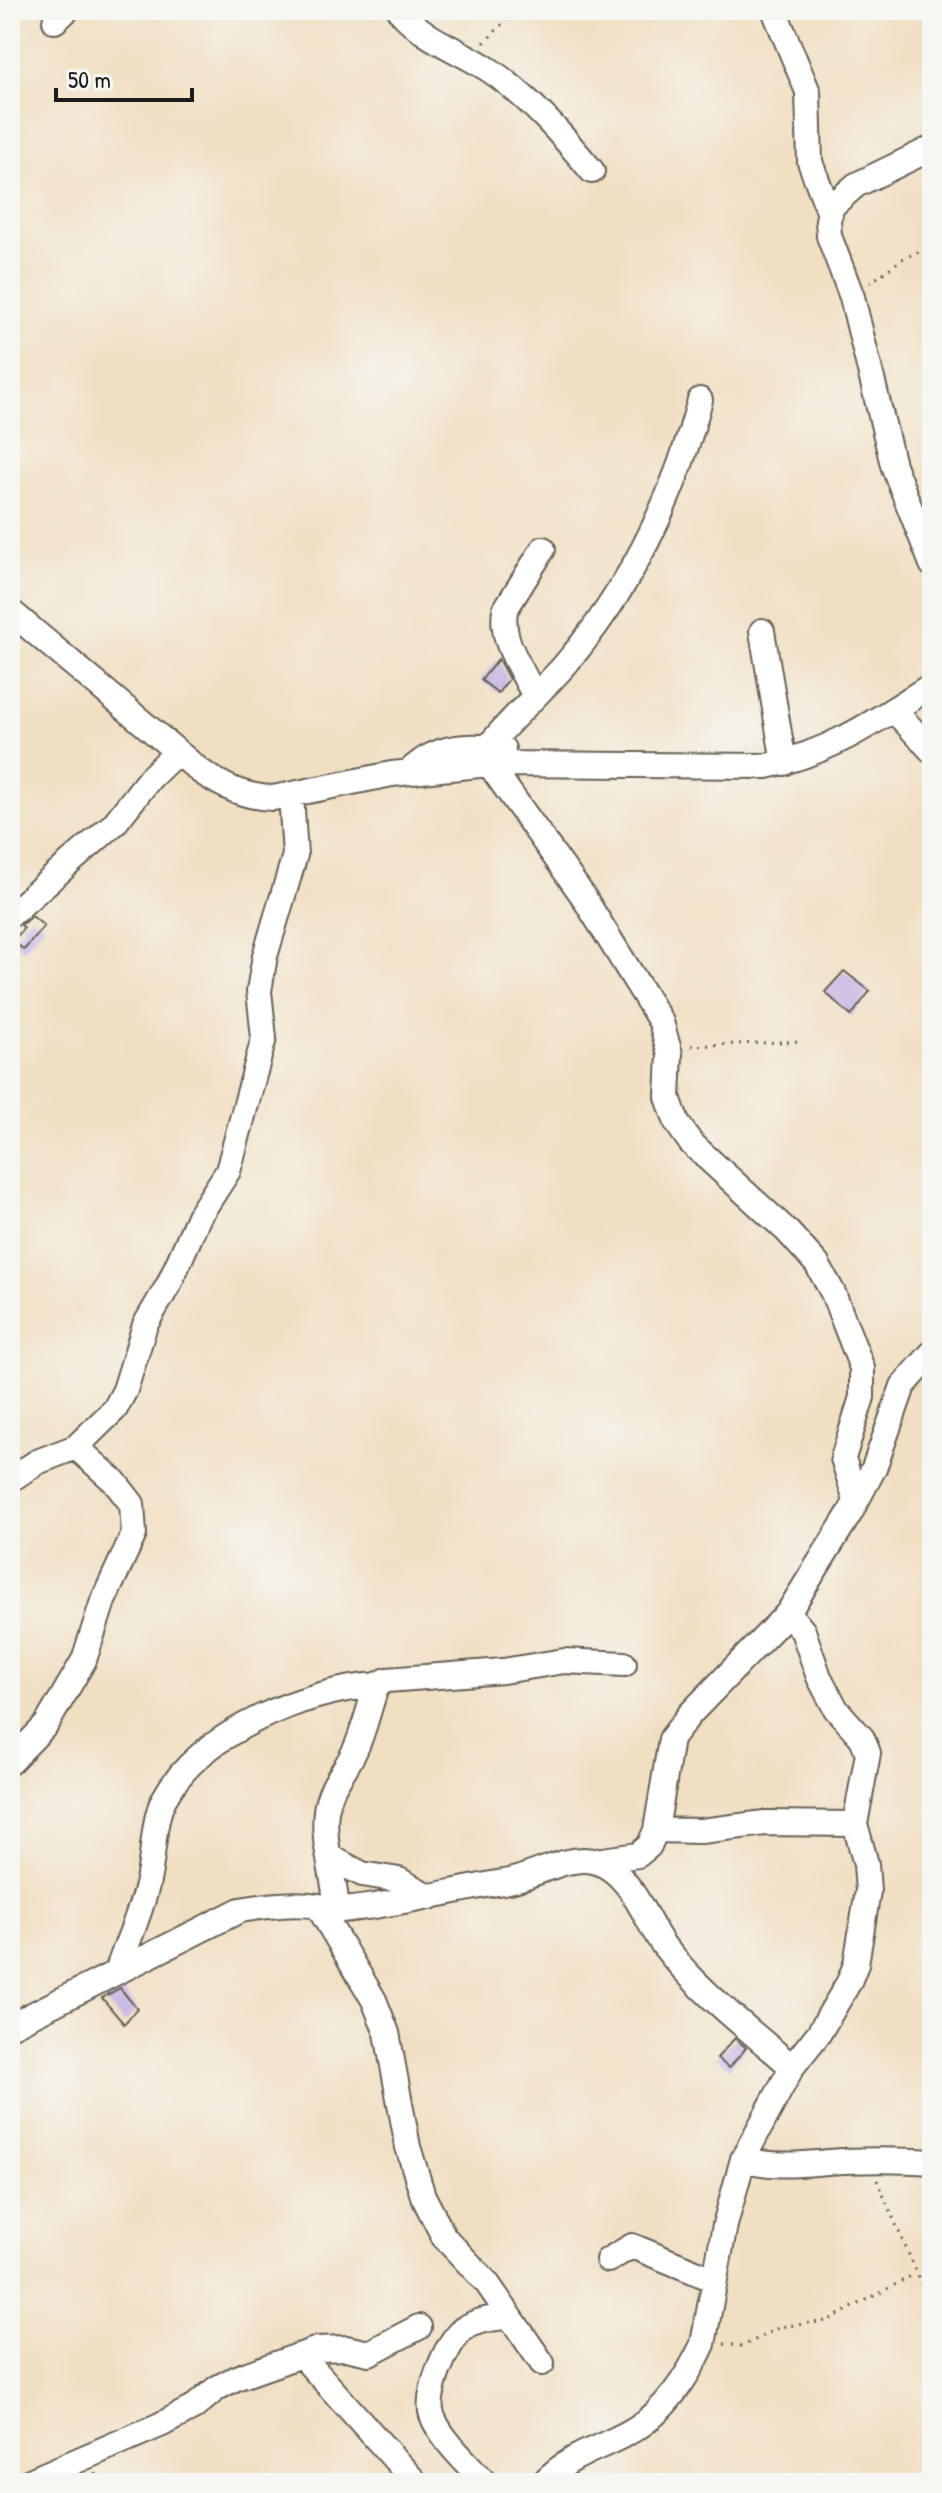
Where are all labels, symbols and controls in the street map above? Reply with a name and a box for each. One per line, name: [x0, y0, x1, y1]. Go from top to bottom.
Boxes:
scale bar: [56, 52, 192, 102]
text: 50 m: [68, 63, 111, 95]

